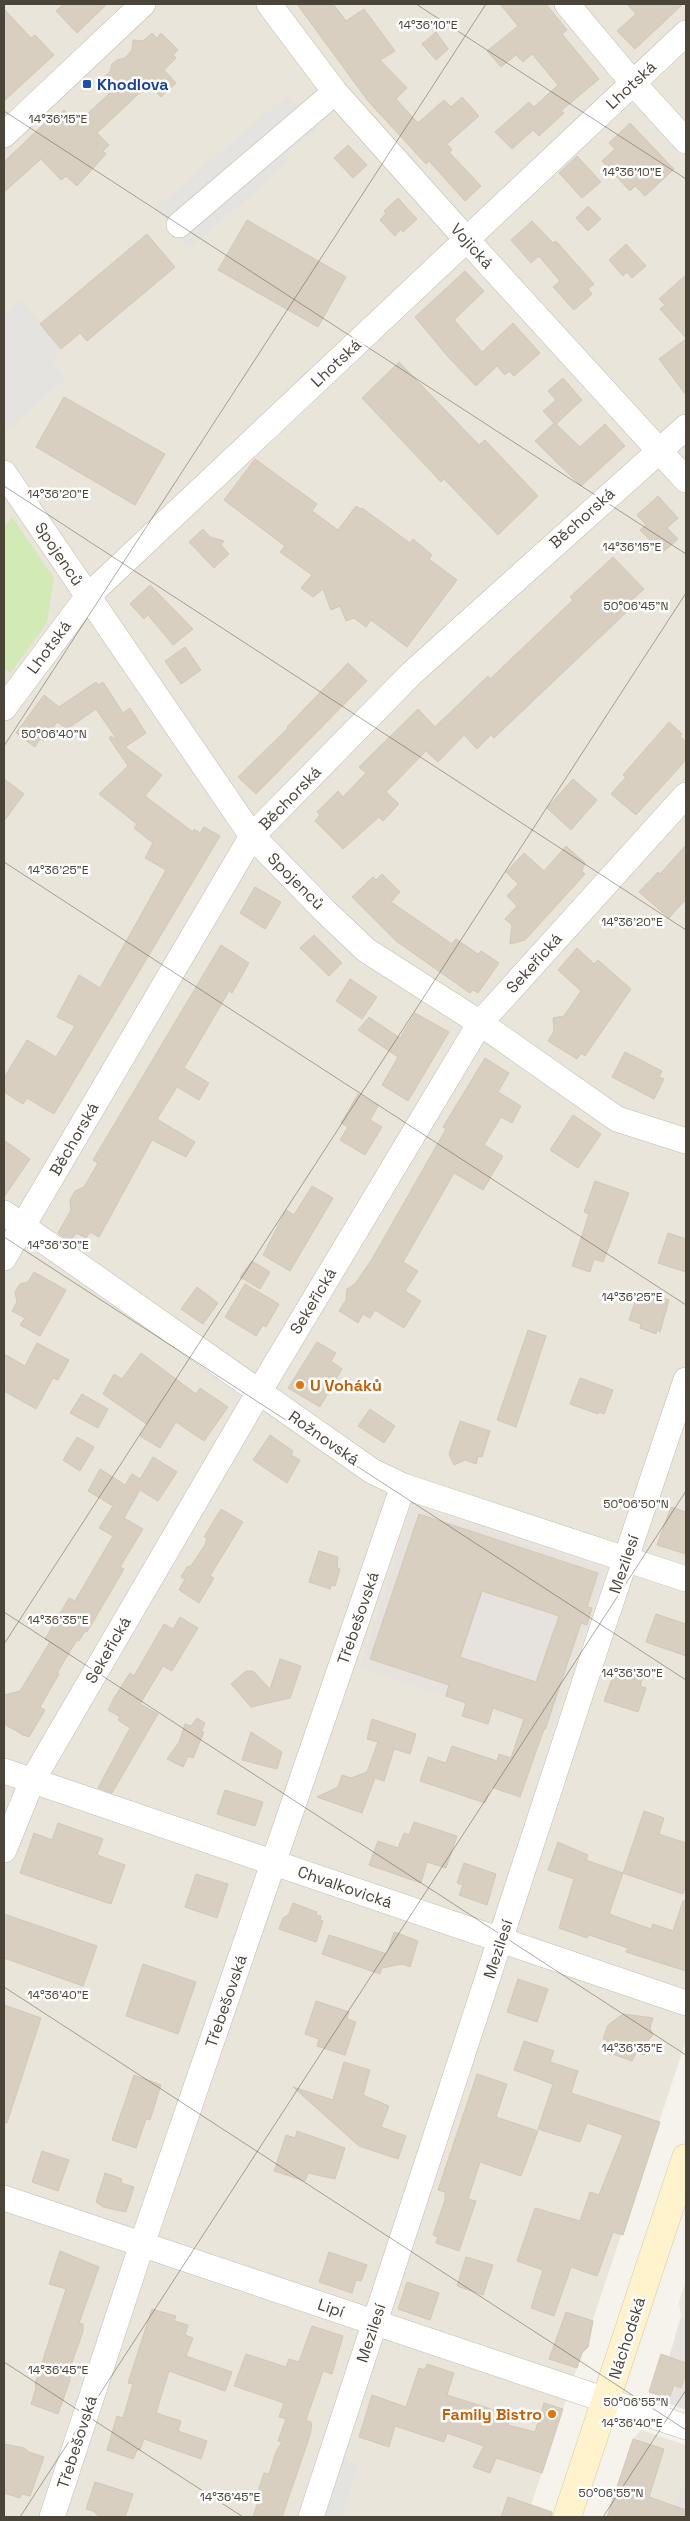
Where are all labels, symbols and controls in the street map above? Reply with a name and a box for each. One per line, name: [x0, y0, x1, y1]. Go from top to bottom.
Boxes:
text: 14°36'10"E: [398, 17, 458, 33]
street label: Lhotská: [601, 56, 661, 114]
place label: Khodlova: [97, 74, 169, 95]
marker: Khodlova: [81, 78, 93, 90]
text: 14°36'15"E: [29, 111, 88, 127]
text: 14°36'10"E: [602, 164, 662, 180]
street label: Vojická: [446, 219, 498, 273]
street label: Lhotská: [306, 334, 366, 392]
street label: Běchorská: [545, 483, 619, 553]
text: 14°36'20"E: [27, 486, 89, 502]
street label: Spojenců: [30, 518, 88, 590]
text: 14°36'15"E: [603, 539, 662, 555]
text: 50°06'45"N: [604, 598, 668, 614]
street label: Lhotská: [22, 616, 76, 678]
text: 50°06'40"N: [21, 726, 87, 742]
street label: Běchorská: [254, 761, 326, 835]
street label: Spojenců: [263, 848, 329, 914]
text: 14°36'25"E: [28, 862, 89, 878]
text: 14°36'20"E: [601, 914, 663, 930]
street label: Sekeřická: [501, 928, 567, 998]
street label: Běchorská: [45, 1099, 103, 1179]
text: 14°36'30"E: [27, 1237, 89, 1253]
street label: Sekeřická: [285, 1264, 341, 1338]
text: 14°36'25"E: [602, 1289, 663, 1305]
place label: U Voháků: [310, 1375, 382, 1396]
marker: U Voháků: [294, 1379, 306, 1391]
street label: Rožnovská: [284, 1406, 364, 1470]
text: 50°06'50"N: [603, 1496, 669, 1512]
street label: Mezilesí: [604, 1532, 644, 1596]
street label: Třebešovská: [332, 1569, 384, 1667]
text: 14°36'35"E: [28, 1612, 89, 1628]
street label: Sekeřická: [80, 1613, 136, 1687]
text: 14°36'30"E: [601, 1665, 663, 1681]
street label: Chvalkovická: [295, 1861, 395, 1913]
street label: Mezilesí: [479, 1917, 517, 1981]
street label: Třebešovská: [200, 1952, 252, 2050]
text: 14°36'40"E: [27, 1987, 89, 2003]
text: 14°36'35"E: [602, 2040, 663, 2056]
street label: Lipí: [315, 2294, 347, 2322]
street label: Náchodská: [604, 2294, 650, 2382]
street label: Mezilesí: [352, 2301, 390, 2365]
text: 14°36'45"E: [28, 2362, 89, 2378]
street label: Třebešovská: [52, 2393, 102, 2491]
text: 50°06'55"N: [604, 2394, 668, 2410]
place label: Family Bistro: [442, 2404, 542, 2425]
marker: Family Bistro: [546, 2408, 558, 2420]
text: 14°36'40"E: [601, 2415, 663, 2431]
text: 50°06'55"N: [579, 2485, 643, 2501]
text: 14°36'45"E: [200, 2489, 261, 2505]

